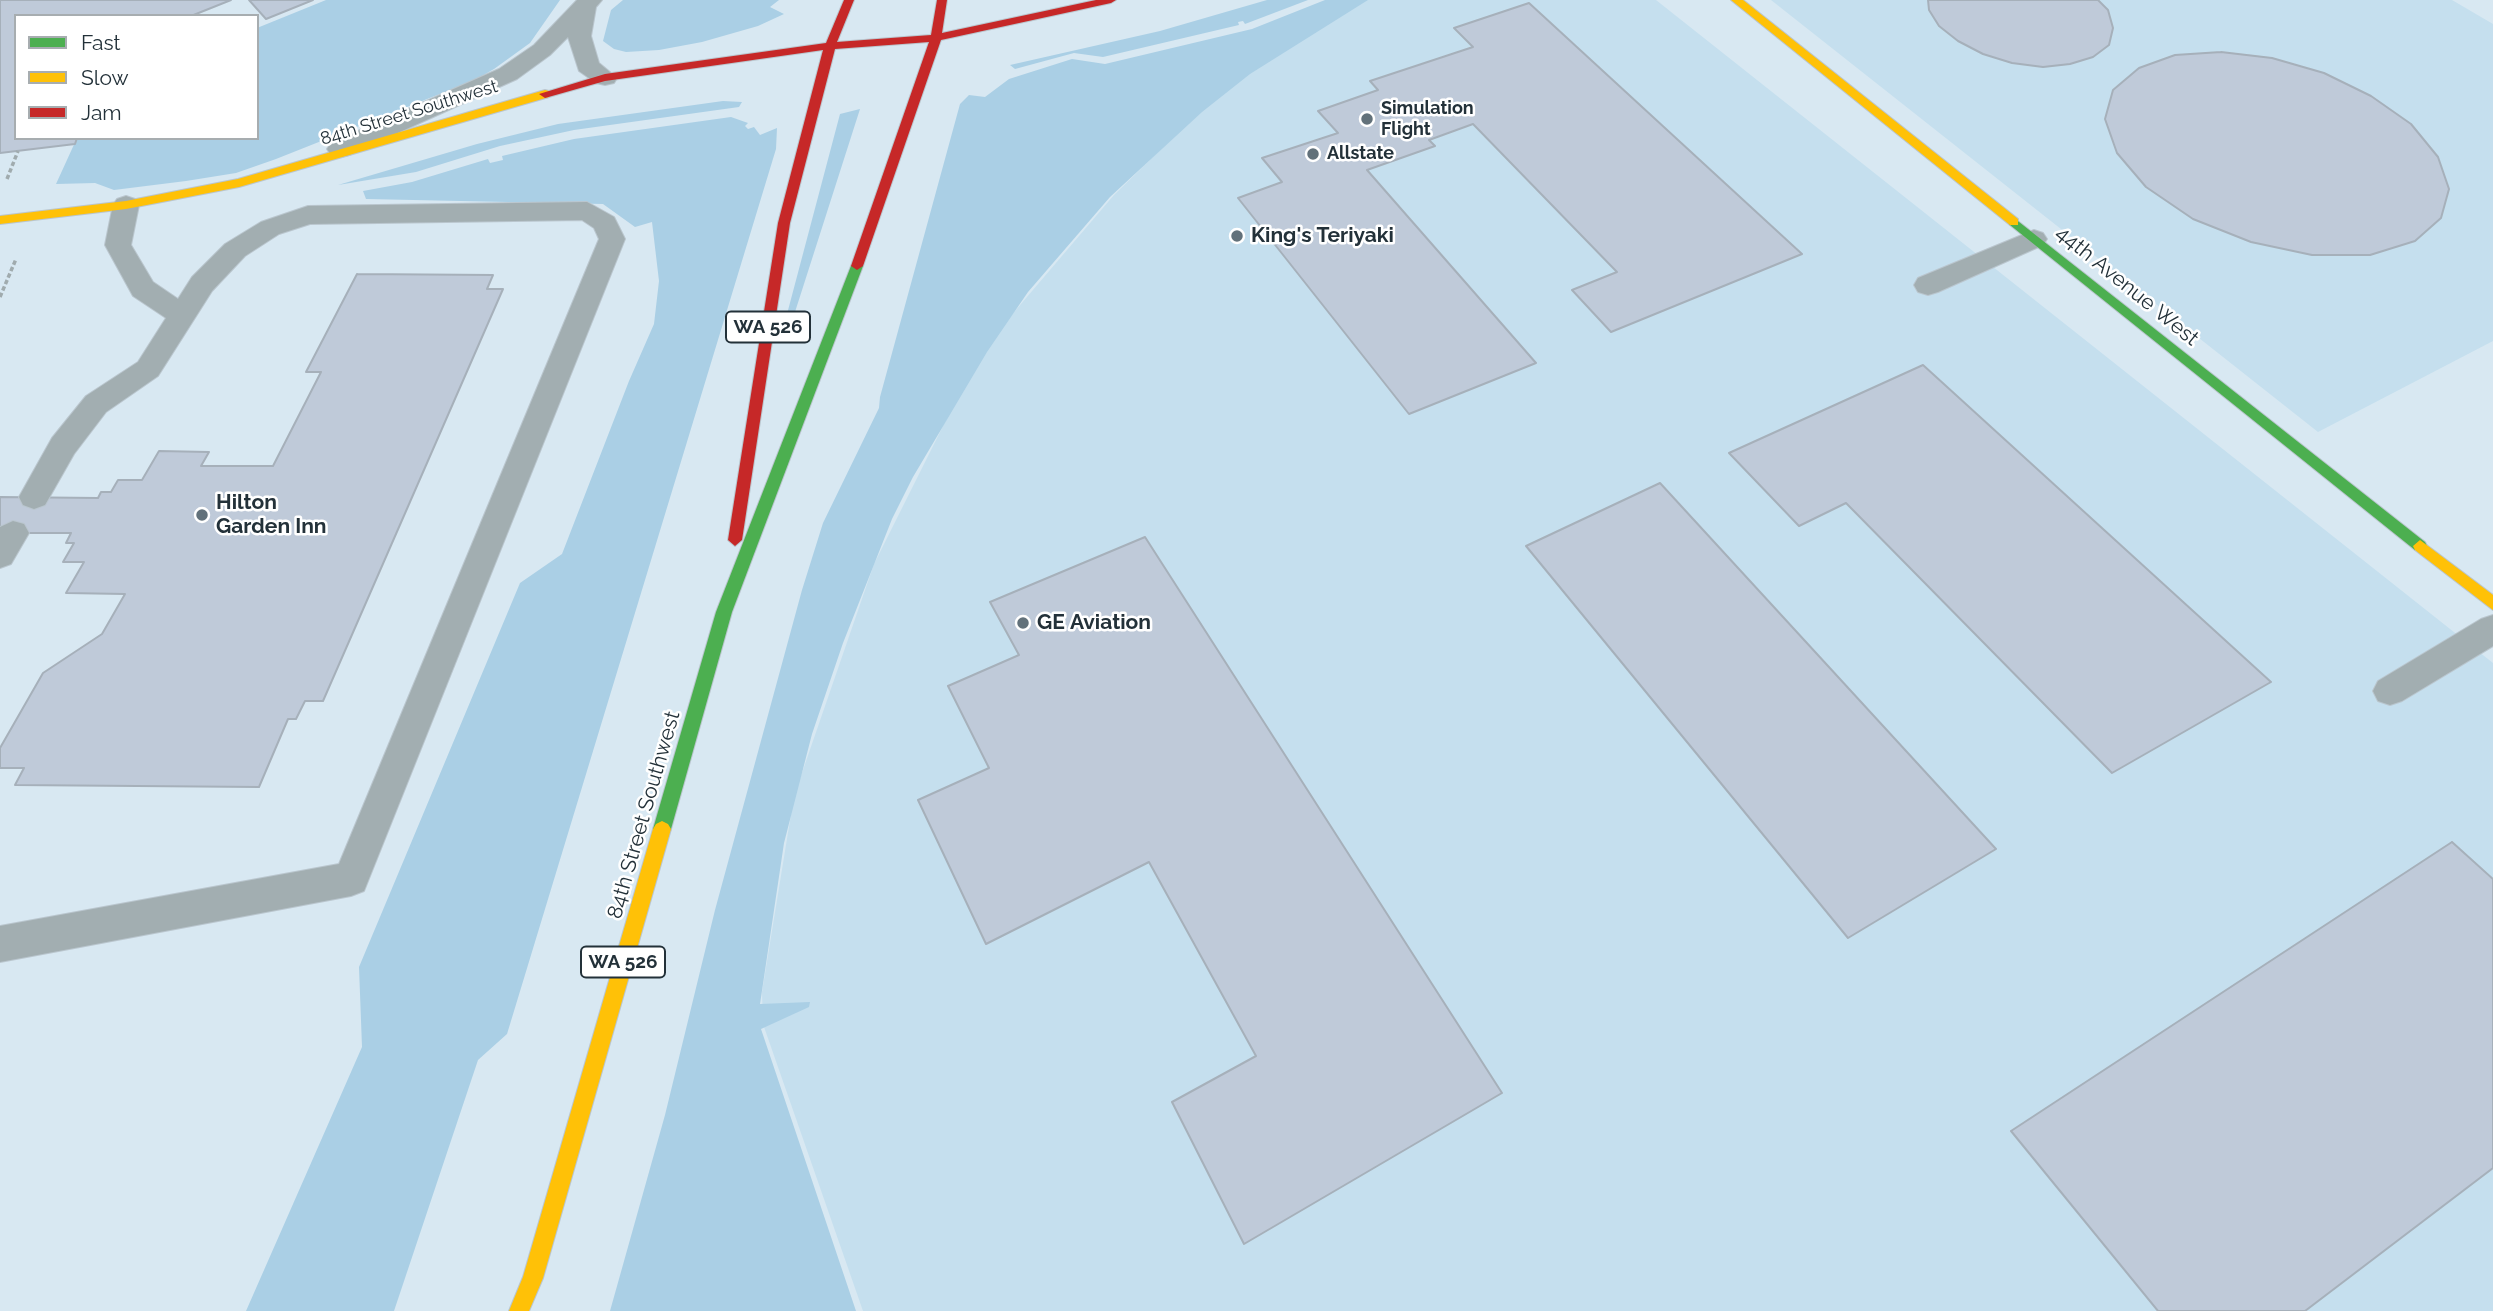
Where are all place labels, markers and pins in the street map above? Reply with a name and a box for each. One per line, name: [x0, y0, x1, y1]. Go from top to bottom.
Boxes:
place label: Simulation Flight: [1381, 98, 1474, 140]
marker: Simulation Flight: [1359, 111, 1375, 127]
place label: Allstate: [1327, 143, 1394, 165]
marker: Allstate: [1305, 146, 1321, 162]
place label: King's Teriyaki: [1251, 223, 1394, 249]
marker: King's Teriyaki: [1229, 228, 1245, 244]
place label: Hilton Garden Inn: [216, 490, 327, 540]
marker: Hilton Garden Inn: [194, 507, 210, 523]
place label: GE Aviation: [1037, 610, 1151, 636]
marker: GE Aviation: [1015, 615, 1031, 631]

